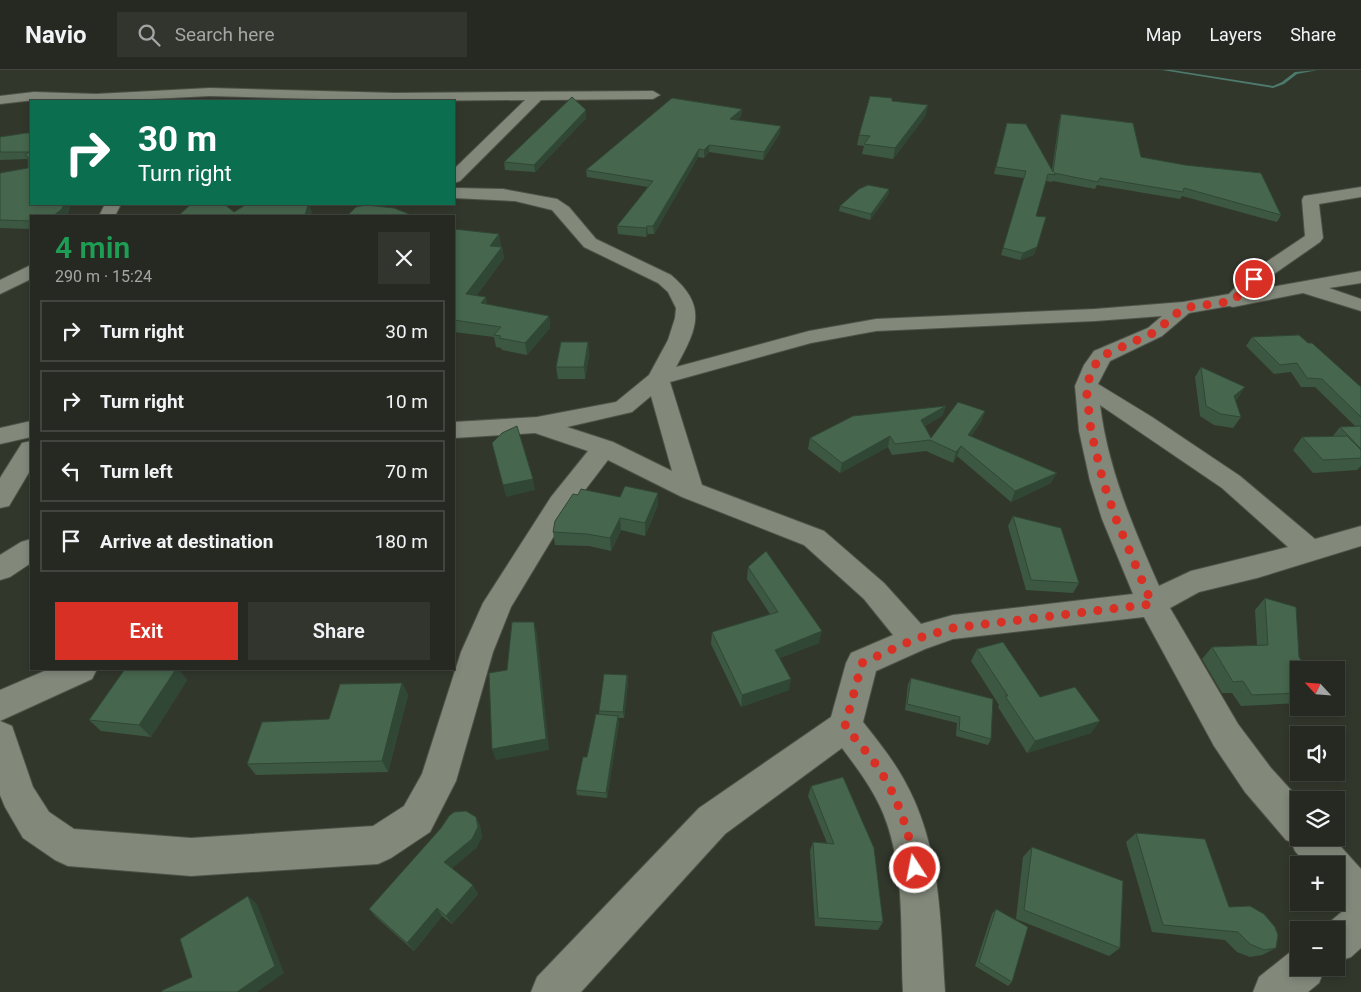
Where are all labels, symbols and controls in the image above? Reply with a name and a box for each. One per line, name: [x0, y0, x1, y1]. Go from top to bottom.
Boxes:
search box: [117, 12, 467, 57]
text: Navio: [25, 21, 87, 49]
icon: search: [135, 21, 163, 49]
text: Search here: [175, 23, 275, 46]
text: Map: [1146, 24, 1181, 45]
text: Layers: [1209, 24, 1262, 45]
text: Share: [1290, 24, 1336, 45]
text: 30 m: [138, 119, 217, 160]
icon: right: [55, 120, 120, 185]
text: Turn right: [138, 161, 232, 186]
text: 4 min: [55, 230, 130, 265]
button: close: [378, 232, 430, 284]
pin: [1233, 258, 1275, 300]
icon: arrive: [1240, 265, 1268, 293]
text: 290 m · 15:24: [55, 267, 152, 286]
icon: right: [57, 317, 85, 345]
text: Turn right: [100, 320, 184, 343]
text: 30 m: [385, 320, 428, 343]
icon: right: [57, 387, 85, 415]
text: Turn right: [100, 390, 184, 413]
text: 10 m: [385, 390, 428, 413]
icon: left: [57, 457, 85, 485]
text: Turn left: [100, 460, 173, 483]
text: 70 m: [385, 460, 428, 483]
icon: arrive: [57, 527, 85, 555]
text: Arrive at destination: [100, 530, 273, 553]
text: 180 m: [375, 530, 428, 553]
button: Exit: [55, 602, 238, 660]
button: Share: [248, 602, 430, 660]
north arrow: [1290, 661, 1345, 716]
map controls: [1290, 661, 1345, 976]
button: sound: [1290, 726, 1345, 781]
button: layers: [1290, 791, 1345, 846]
position arrow: [888, 841, 940, 893]
button: +: [1290, 856, 1345, 911]
button: −: [1290, 921, 1345, 976]

